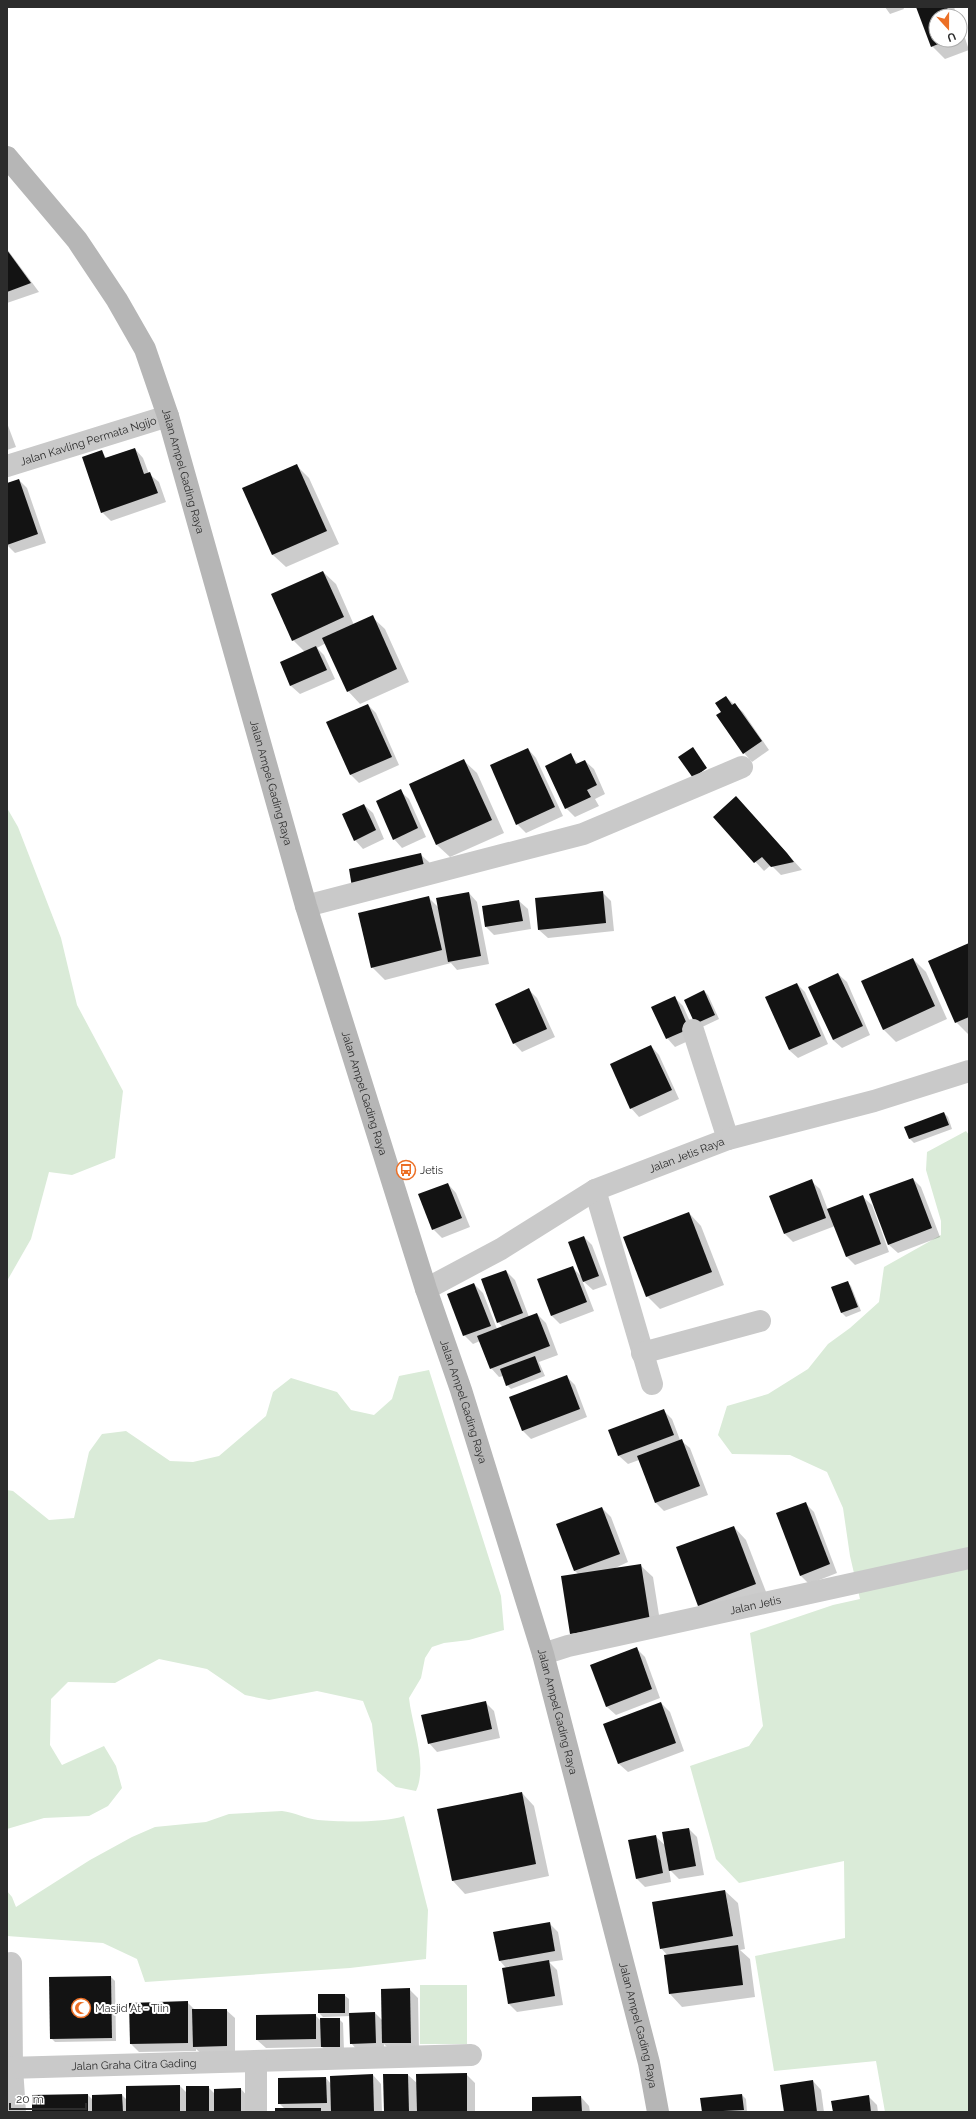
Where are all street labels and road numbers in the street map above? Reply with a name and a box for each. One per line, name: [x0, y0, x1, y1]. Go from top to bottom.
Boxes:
street label: Jalan Ampel Gading Raya: [159, 407, 207, 535]
street label: Jalan Kavling Permata Ngijo: [19, 414, 158, 469]
street label: Jalan Ampel Gading Raya: [247, 719, 295, 847]
street label: Jalan Ampel Gading Raya: [339, 1030, 390, 1157]
street label: Jalan Jetis Raya: [647, 1135, 726, 1176]
street label: Jalan Ampel Gading Raya: [437, 1338, 489, 1465]
street label: Jalan Jetis: [729, 1593, 782, 1617]
street label: Jalan Ampel Gading Raya: [535, 1647, 580, 1776]
street label: Jalan Ampel Gading Raya: [616, 1961, 659, 2089]
street label: Jalan Graha Citra Gading: [71, 2057, 197, 2073]

